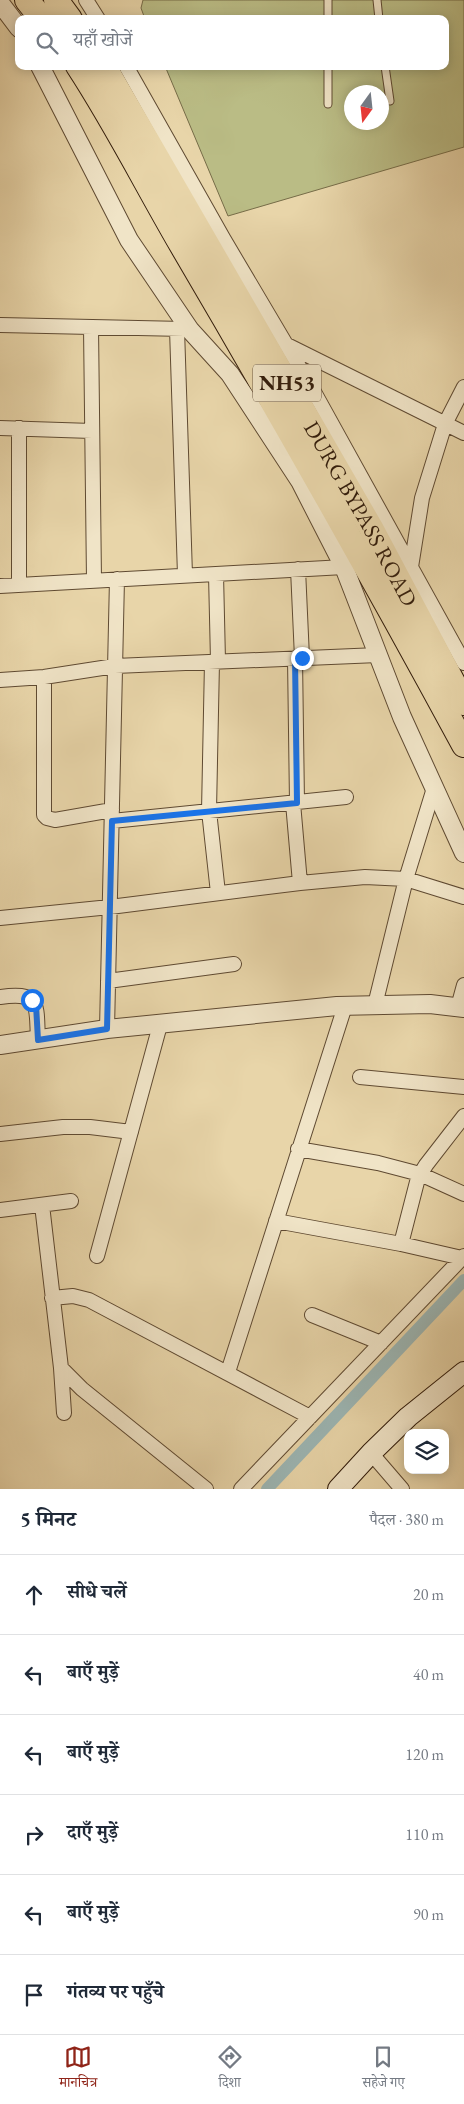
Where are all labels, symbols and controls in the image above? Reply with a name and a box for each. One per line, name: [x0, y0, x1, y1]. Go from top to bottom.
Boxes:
search box: [15, 15, 449, 70]
text: यहाँ खोजें: [73, 27, 132, 52]
icon: search: [33, 29, 61, 57]
north arrow: [344, 85, 389, 130]
road number: NH53: [253, 364, 321, 402]
street label: DURG BYPASS ROAD: [297, 416, 424, 611]
route end: [291, 647, 314, 670]
route start: [21, 989, 44, 1012]
map controls: [404, 1429, 449, 1474]
button: layers: [404, 1429, 449, 1474]
text: 5 मिनट: [20, 1505, 76, 1532]
text: पैदल · 380 m: [370, 1509, 444, 1530]
text: सीधे चलें: [67, 1579, 127, 1604]
icon: ahead: [20, 1581, 48, 1609]
text: 20 m: [413, 1584, 444, 1605]
text: बाएँ मुड़ें: [67, 1659, 119, 1684]
icon: left: [20, 1661, 48, 1689]
text: 40 m: [413, 1664, 444, 1685]
text: बाएँ मुड़ें: [67, 1739, 119, 1764]
icon: left: [20, 1741, 48, 1769]
text: 120 m: [405, 1744, 444, 1765]
text: दाएँ मुड़ें: [67, 1819, 118, 1844]
icon: right: [20, 1821, 48, 1849]
text: 110 m: [405, 1824, 444, 1845]
text: बाएँ मुड़ें: [67, 1899, 119, 1924]
icon: left: [20, 1901, 48, 1929]
text: 90 m: [413, 1904, 444, 1925]
text: गंतव्य पर पहुँचे: [67, 1979, 164, 2004]
icon: arrive: [20, 1981, 48, 2009]
tab: मानचित्र: [59, 2043, 97, 2096]
tab: दिशा: [216, 2043, 244, 2096]
tab: सहेजे गए: [362, 2043, 405, 2096]

